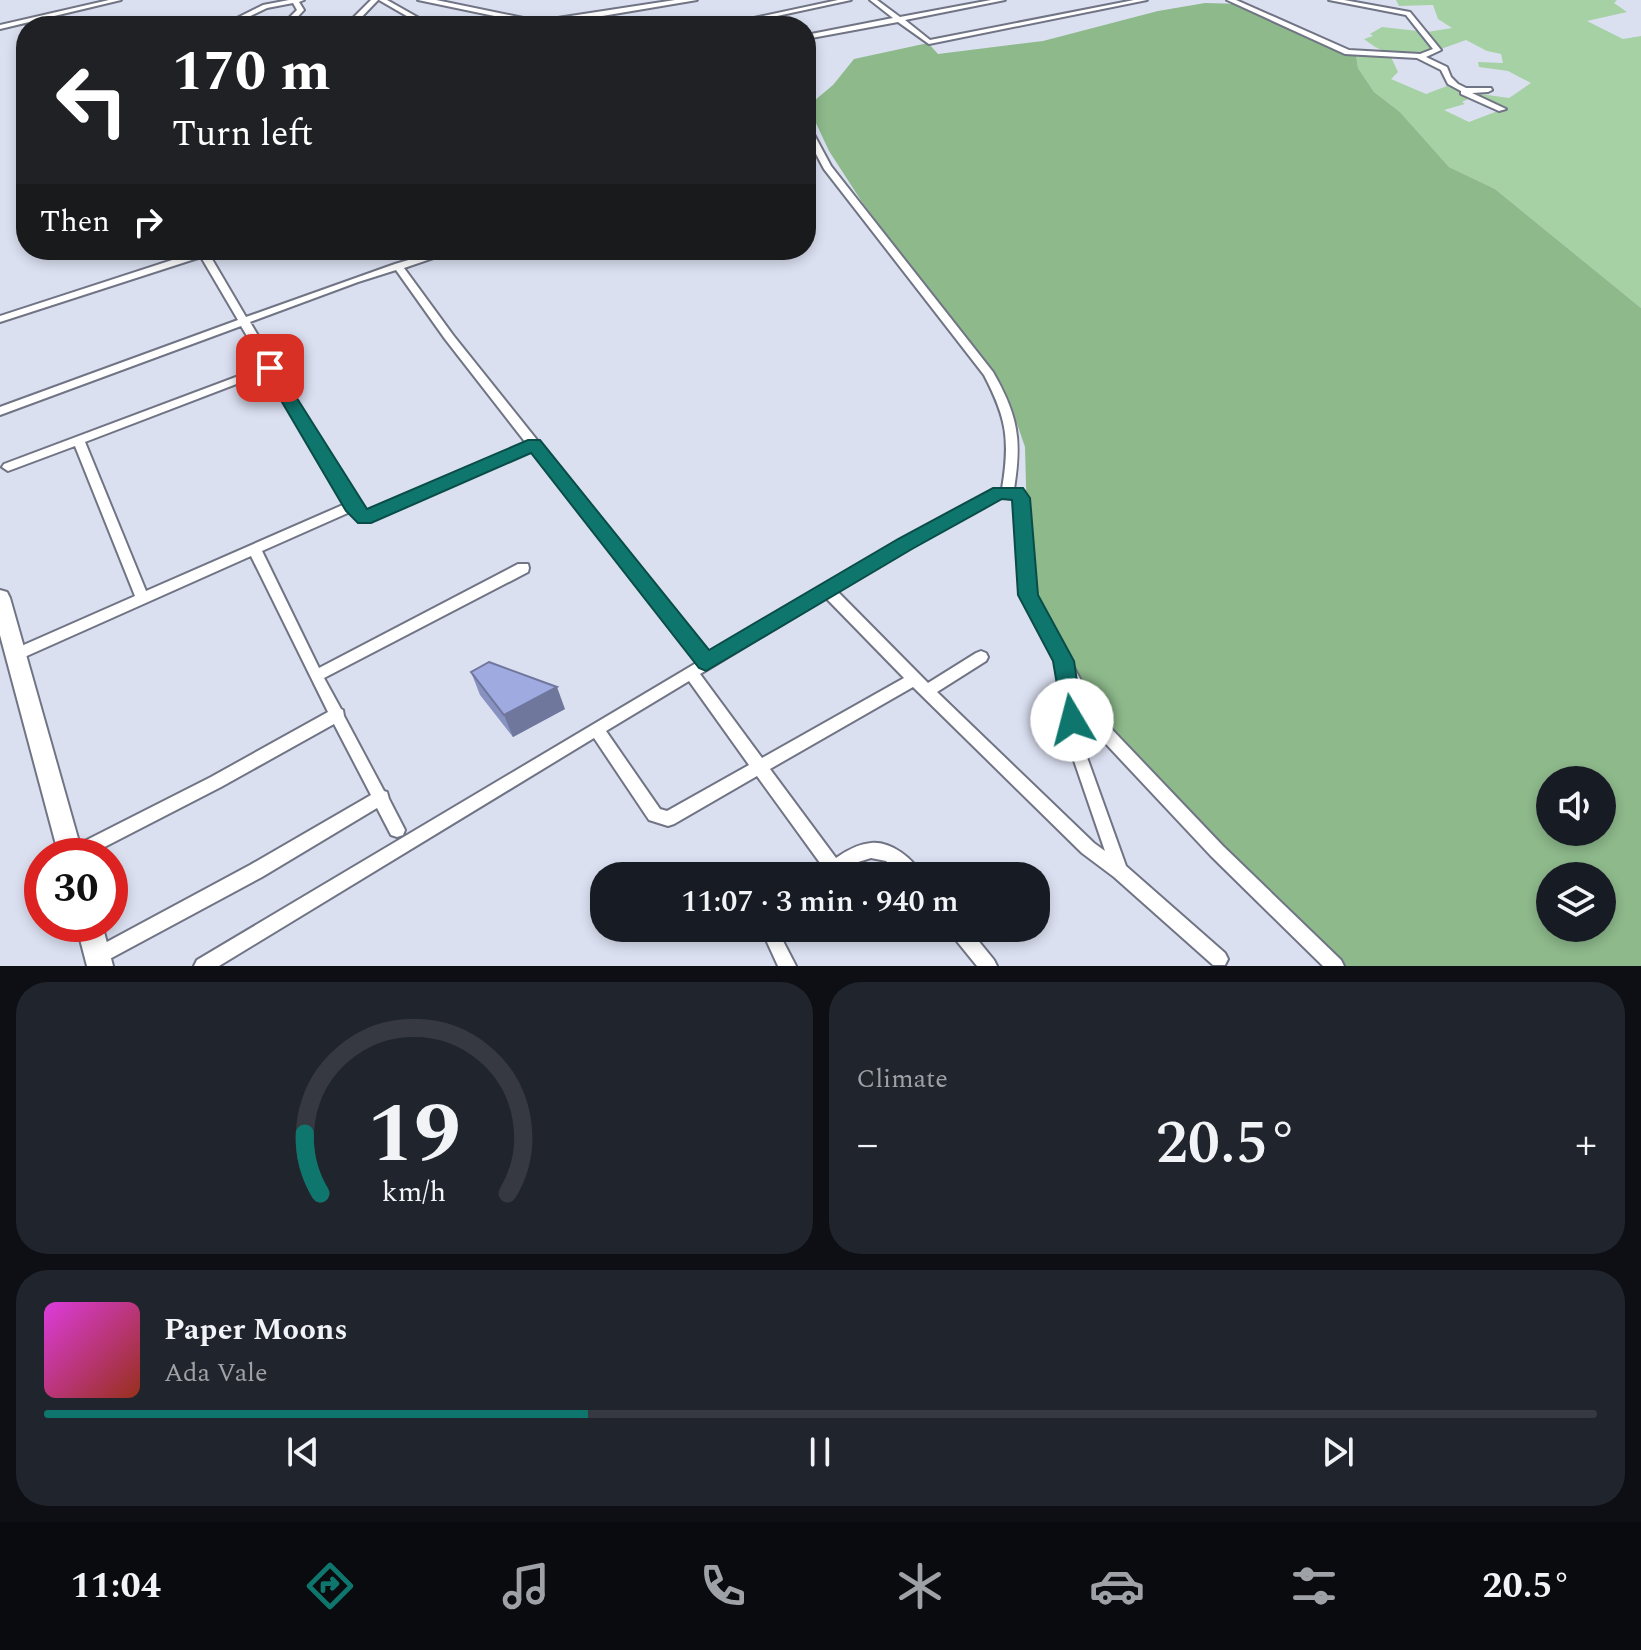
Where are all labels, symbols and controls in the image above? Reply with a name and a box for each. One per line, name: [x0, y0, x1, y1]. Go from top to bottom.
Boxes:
text: 170 m: [172, 30, 331, 115]
icon: left: [40, 48, 144, 152]
text: Turn left: [172, 107, 313, 162]
text: Then: [40, 199, 110, 245]
icon: right: [126, 200, 170, 244]
pin: [236, 334, 304, 402]
icon: arrive: [248, 346, 292, 390]
position arrow: [1030, 678, 1114, 762]
map controls: [1536, 766, 1616, 942]
button: sound: [1536, 766, 1616, 846]
speed limit sign: 30: [24, 838, 128, 942]
button: layers: [1536, 862, 1616, 942]
text: 11:07 · 3 min · 940 m: [681, 879, 959, 925]
text: Climate: [857, 1059, 948, 1099]
text: 19: [368, 1072, 461, 1199]
text: 20.5°: [1156, 1098, 1298, 1190]
text: −: [857, 1111, 879, 1178]
text: +: [1575, 1111, 1597, 1178]
text: km/h: [382, 1171, 446, 1214]
text: Paper Moons: [164, 1307, 348, 1353]
text: Ada Vale: [164, 1353, 267, 1393]
icon: previous: [281, 1430, 325, 1474]
icon: pause: [798, 1430, 842, 1474]
icon: next: [1316, 1430, 1360, 1474]
icon: directions: [302, 1558, 358, 1614]
icon: music: [498, 1558, 554, 1614]
icon: phone: [695, 1558, 751, 1614]
icon: climate: [892, 1558, 948, 1614]
icon: car: [1089, 1558, 1145, 1614]
icon: filters: [1286, 1558, 1342, 1614]
text: 11:04: [70, 1559, 161, 1614]
text: 20.5°: [1482, 1559, 1571, 1614]

